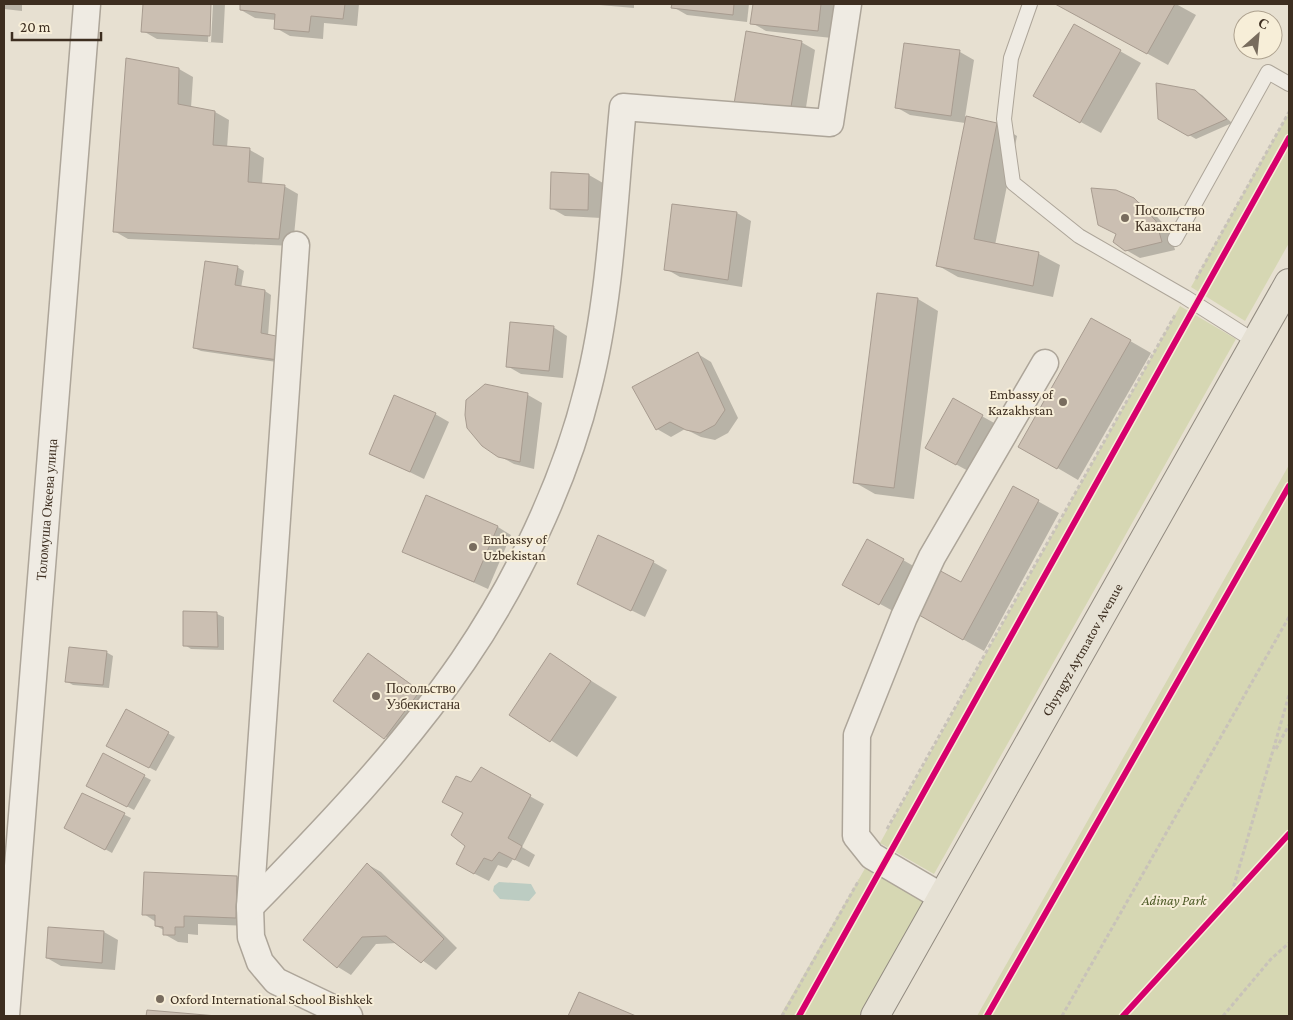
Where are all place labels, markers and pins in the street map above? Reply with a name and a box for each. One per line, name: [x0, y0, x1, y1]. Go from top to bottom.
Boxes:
place label: Посольство Казахстана: [1135, 202, 1205, 234]
marker: Посольство Казахстана: [1119, 212, 1131, 224]
place label: Embassy of Kazakhstan: [988, 386, 1054, 418]
marker: Embassy of Kazakhstan: [1057, 396, 1069, 408]
place label: Embassy of Uzbekistan: [483, 531, 547, 563]
marker: Embassy of Uzbekistan: [467, 541, 479, 553]
place label: Посольство Узбекистана: [386, 680, 461, 712]
marker: Посольство Узбекистана: [370, 690, 382, 702]
place label: Oxford International School Bishkek: [170, 991, 373, 1007]
marker: Oxford International School Bishkek: [154, 993, 166, 1005]

